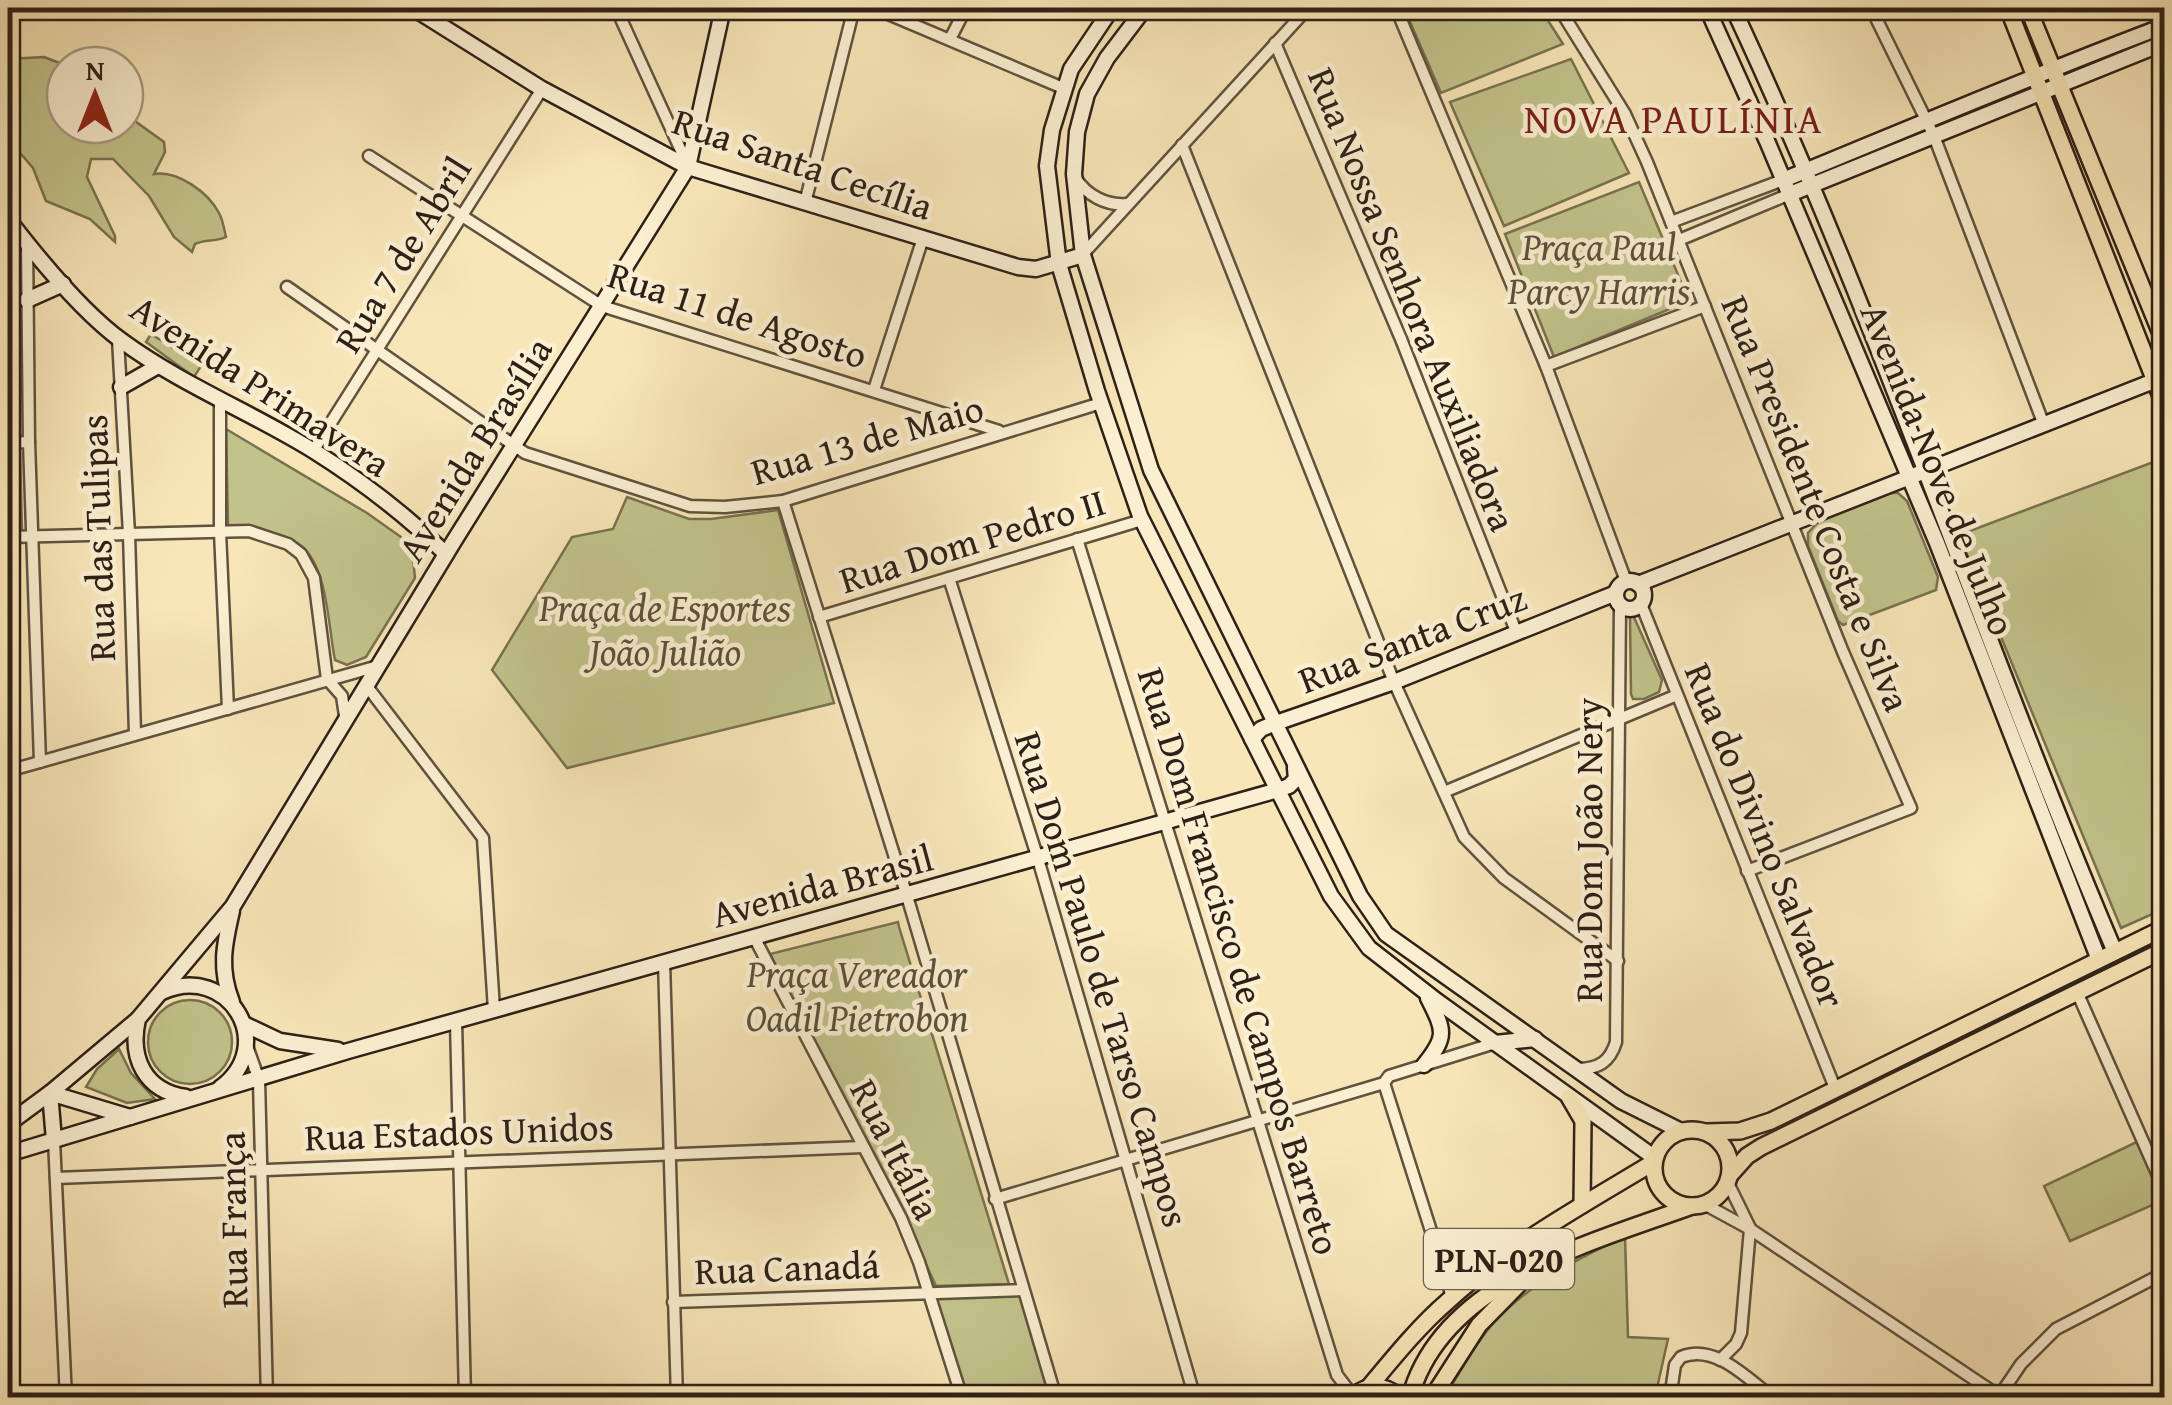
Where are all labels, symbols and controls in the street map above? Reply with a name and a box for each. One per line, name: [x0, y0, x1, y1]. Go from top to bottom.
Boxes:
north arrow: [45, 45, 145, 145]
text: N: [86, 49, 105, 90]
street label: Rua Nossa Senhora Auxiliadora: [1294, 59, 1532, 539]
district label: NOVA PAULÍNIA: [1524, 89, 1824, 148]
street label: Rua Santa Cecília: [665, 92, 941, 234]
street label: Rua 7 de Abril: [320, 145, 484, 363]
park label: Praça Paul Parcy Harris: [1507, 218, 1691, 318]
street label: Rua 11 de Agosto: [601, 246, 875, 382]
street label: Avenida Primavera: [120, 280, 402, 490]
street label: Rua Presidente Costa e Silva: [1708, 287, 1926, 719]
street label: Avenida Nove de Julho: [1847, 295, 2031, 643]
street label: Avenida Brasília: [383, 326, 565, 572]
street label: Rua 13 de Maio: [744, 379, 990, 499]
street label: Rua das Tulipas: [65, 413, 129, 663]
street label: Rua Dom Pedro II: [832, 473, 1112, 607]
street label: Rua Santa Cruz: [1290, 569, 1534, 707]
park label: Praça de Esportes João Julião: [538, 579, 791, 679]
street label: Rua do Divino Salvador: [1671, 654, 1861, 1016]
street label: Rua Dom Francisco de Campos Barreto: [1124, 660, 1356, 1262]
street label: Rua Dom João Nery: [1560, 697, 1616, 1002]
street label: Rua Dom Paulo de Tarso Campos: [1001, 724, 1205, 1234]
street label: Avenida Brasil: [705, 829, 939, 941]
park label: Praça Vereador Oadil Pietrobon: [746, 945, 969, 1045]
street label: Rua Itália: [837, 1069, 955, 1229]
street label: Rua Estados Unidos: [303, 1098, 615, 1164]
street label: Rua França: [202, 1131, 262, 1309]
road number: PLN-020: [1424, 1229, 1574, 1289]
street label: Rua Canadá: [694, 1236, 880, 1298]

